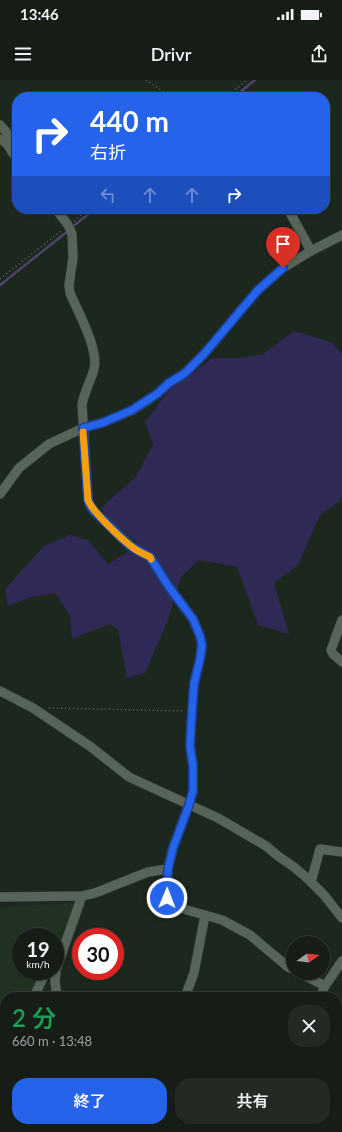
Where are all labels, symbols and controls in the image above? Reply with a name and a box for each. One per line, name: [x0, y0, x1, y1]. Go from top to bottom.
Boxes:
text: 13:46: [20, 5, 59, 23]
icon: menu: [12, 43, 34, 65]
text: Drivr: [151, 43, 191, 65]
icon: share: [308, 43, 330, 65]
text: 440 m: [90, 104, 169, 138]
icon: right: [24, 108, 76, 160]
text: 右折: [90, 141, 126, 163]
icon: left: [97, 184, 119, 206]
icon: ahead: [139, 184, 161, 206]
icon: ahead: [181, 184, 203, 206]
icon: right: [223, 184, 245, 206]
pin: [266, 227, 300, 268]
icon: arrive: [272, 233, 294, 255]
position arrow: [146, 877, 188, 919]
speed limit sign: 30: [72, 928, 124, 980]
north arrow: [286, 936, 330, 980]
map controls: [286, 936, 330, 980]
text: 19: [26, 937, 50, 961]
text: km/h: [26, 958, 50, 970]
text: 2 分: [12, 1003, 56, 1032]
button: close: [288, 1005, 330, 1047]
text: 660 m · 13:48: [12, 1033, 92, 1049]
button: 終了: [12, 1078, 167, 1124]
button: 共有: [175, 1078, 330, 1124]

